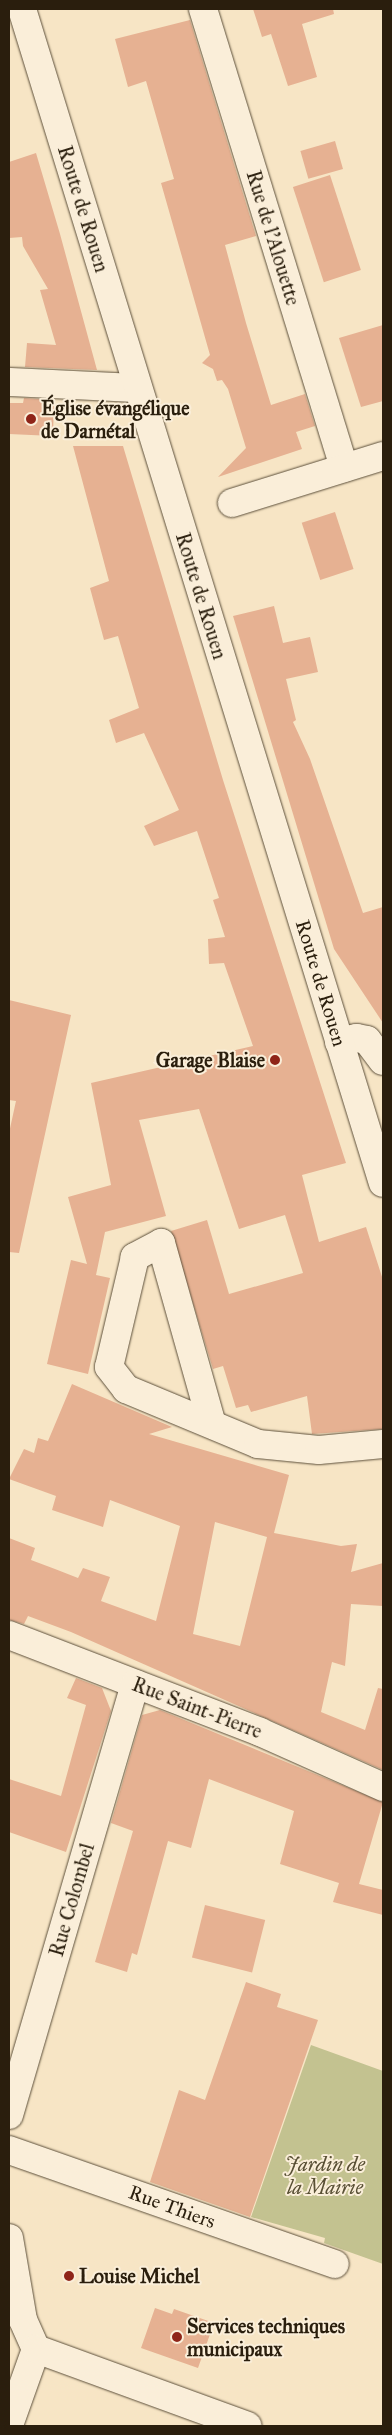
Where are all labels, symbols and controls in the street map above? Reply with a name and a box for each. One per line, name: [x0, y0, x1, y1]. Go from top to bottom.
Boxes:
street label: Route de Rouen: [52, 143, 114, 275]
street label: Rue de l'Alouette: [241, 168, 305, 308]
place label: Église évangélique de Darnétal: [41, 396, 190, 443]
marker: Église évangélique de Darnétal: [25, 413, 37, 425]
street label: Route de Rouen: [170, 530, 232, 662]
street label: Route de Rouen: [290, 917, 352, 1049]
place label: Garage Blaise: [156, 1048, 265, 1072]
marker: Garage Blaise: [269, 1054, 281, 1066]
street label: Rue Saint-Pierre: [129, 1672, 265, 1744]
street label: Rue Colombel: [44, 1841, 100, 1959]
park label: Jardin de la Mairie: [285, 2153, 365, 2200]
street label: Rue Thiers: [125, 2180, 219, 2234]
place label: Louise Michel: [79, 2264, 199, 2288]
marker: Louise Michel: [63, 2270, 75, 2282]
place label: Services techniques municipaux: [187, 2314, 345, 2361]
marker: Services techniques municipaux: [171, 2331, 183, 2343]

